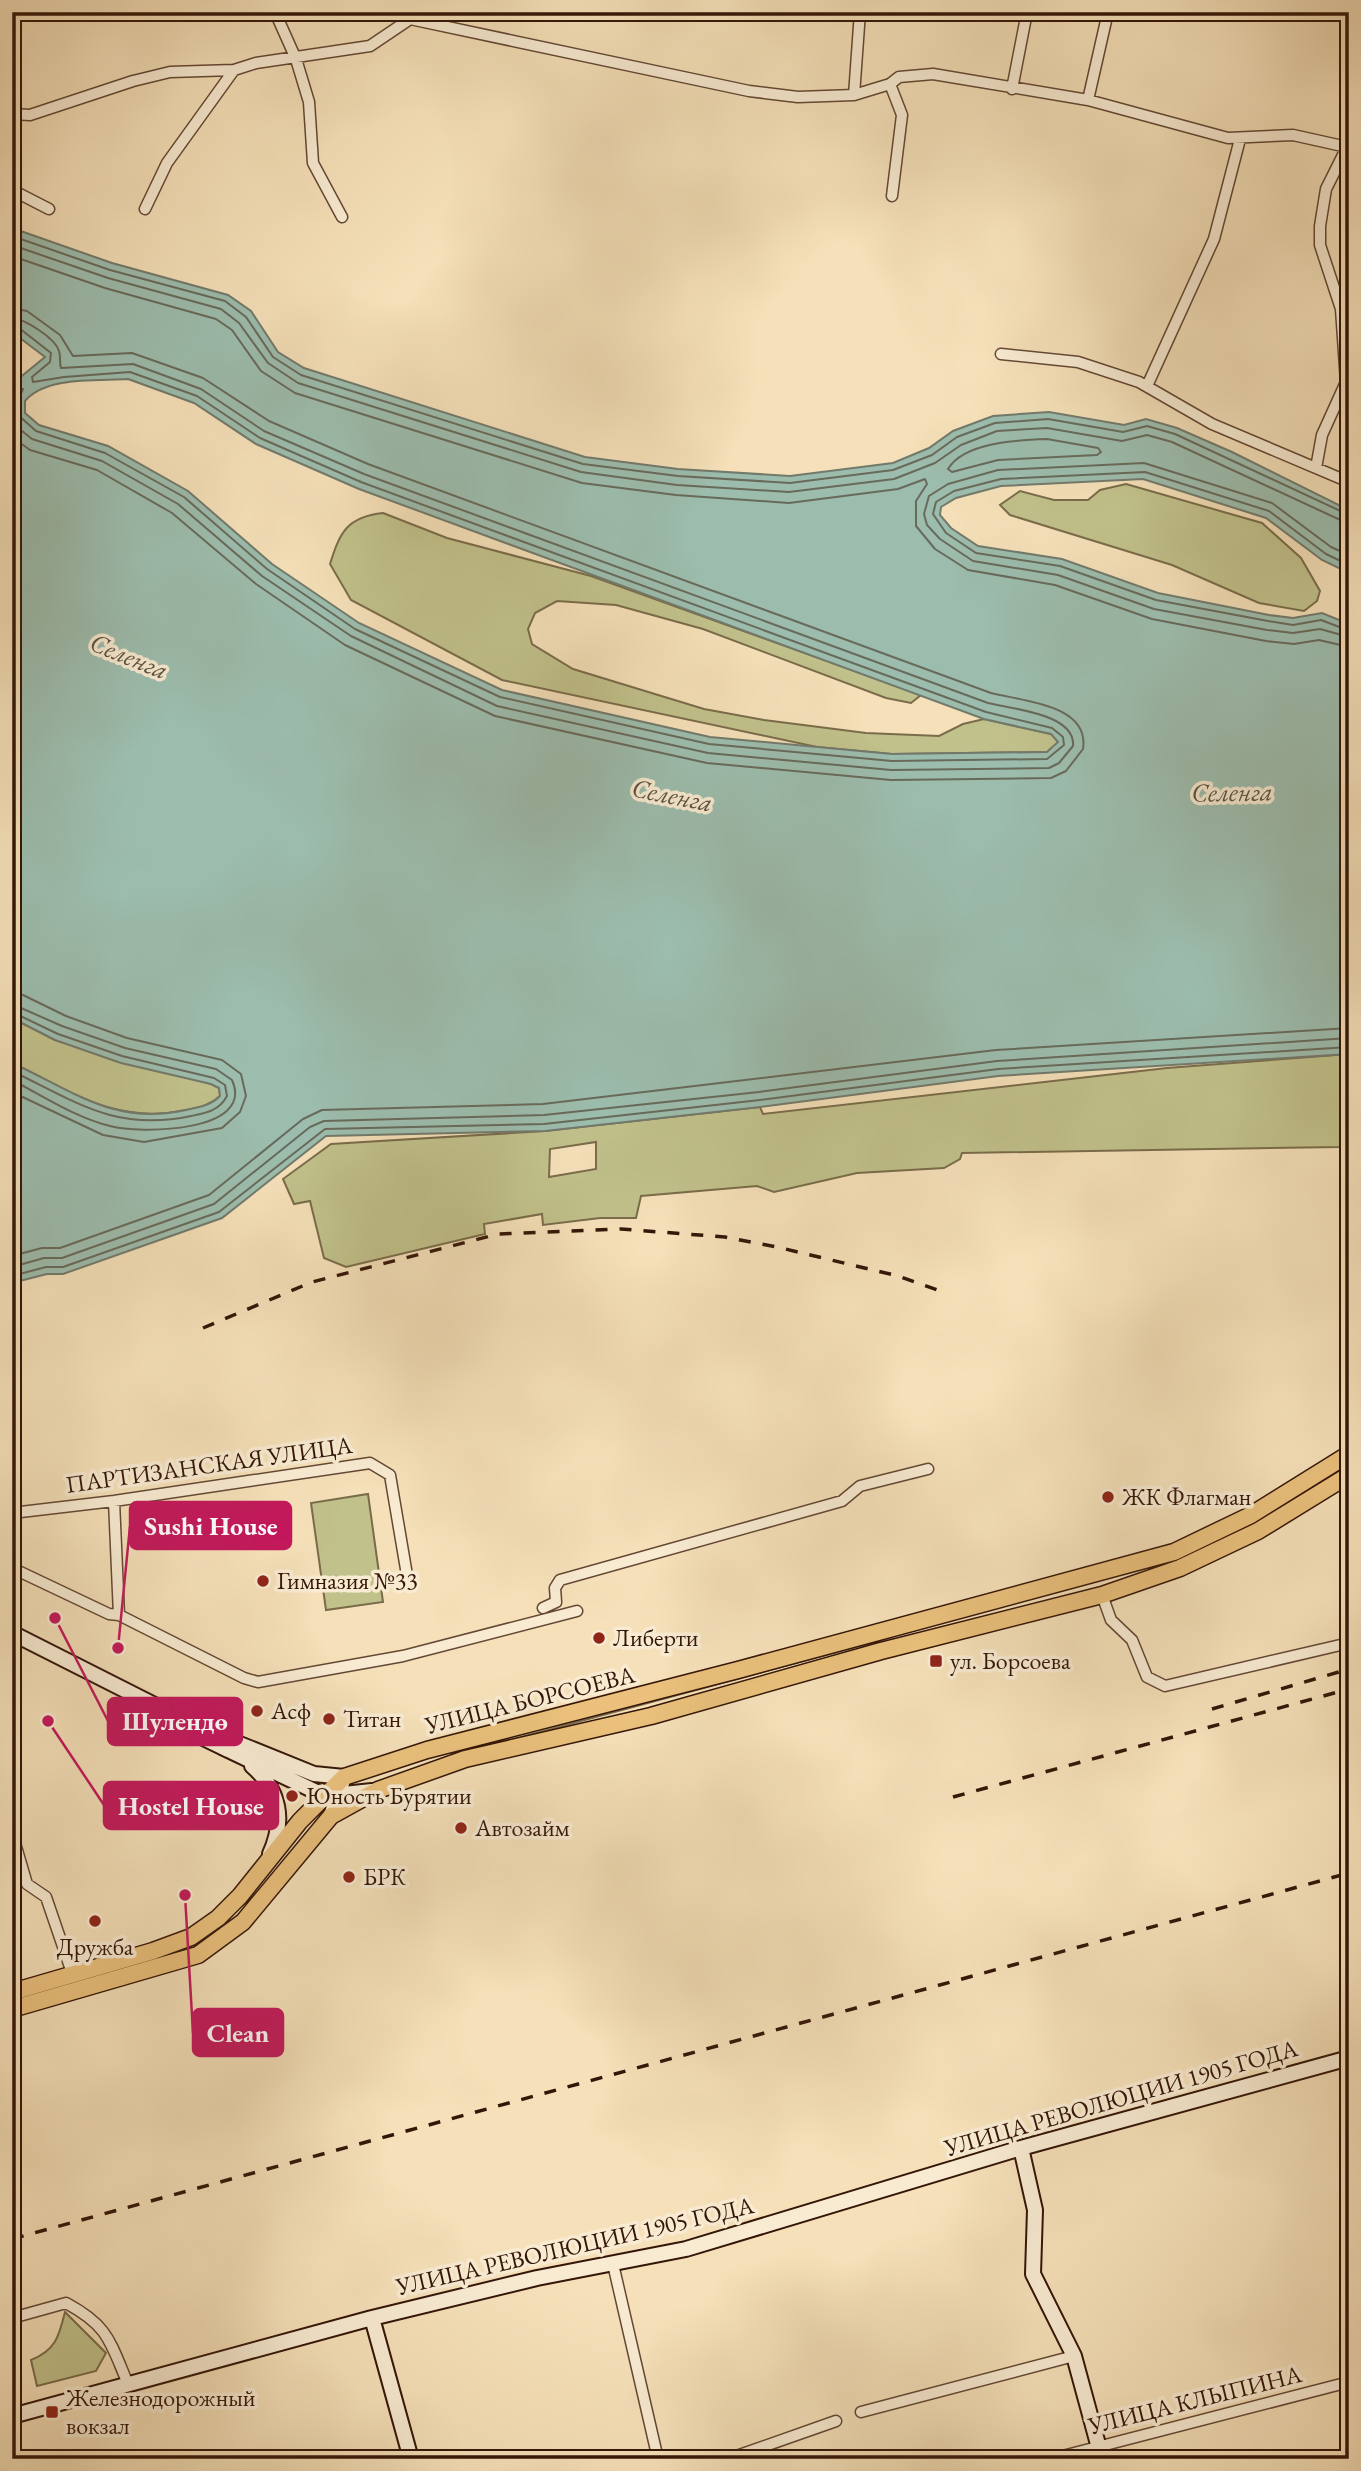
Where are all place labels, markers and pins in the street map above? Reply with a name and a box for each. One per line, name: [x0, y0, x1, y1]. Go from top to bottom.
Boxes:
place label: ЖК Флагман: [1121, 1481, 1251, 1512]
marker: ЖК Флагман: [1100, 1489, 1116, 1505]
callout: Sushi House: [130, 1502, 291, 1549]
place label: Гимназия №33: [277, 1565, 418, 1596]
marker: Гимназия №33: [255, 1573, 271, 1589]
place label: Либерти: [613, 1622, 699, 1653]
marker: Либерти: [591, 1630, 607, 1646]
place label: ул. Борсоева: [950, 1645, 1071, 1676]
marker: ул. Борсоева: [928, 1653, 944, 1669]
place label: Асф: [270, 1695, 311, 1726]
callout: Шулендө: [108, 1698, 242, 1745]
marker: Асф: [249, 1703, 265, 1719]
place label: Титан: [343, 1703, 401, 1734]
marker: Титан: [321, 1711, 337, 1727]
place label: Юность Бурятии: [306, 1780, 472, 1811]
callout: Hostel House: [104, 1782, 278, 1829]
marker: Юность Бурятии: [284, 1788, 300, 1804]
place label: Автозайм: [474, 1812, 570, 1843]
marker: Автозайм: [453, 1820, 469, 1836]
place label: БРК: [363, 1861, 406, 1892]
marker: БРК: [341, 1869, 357, 1885]
marker: Дружба: [87, 1913, 103, 1929]
place label: Дружба: [57, 1931, 134, 1962]
callout: Clean: [193, 2009, 283, 2056]
place label: Железнодорожный вокзал: [65, 2382, 256, 2441]
marker: Железнодорожный вокзал: [44, 2404, 60, 2420]

